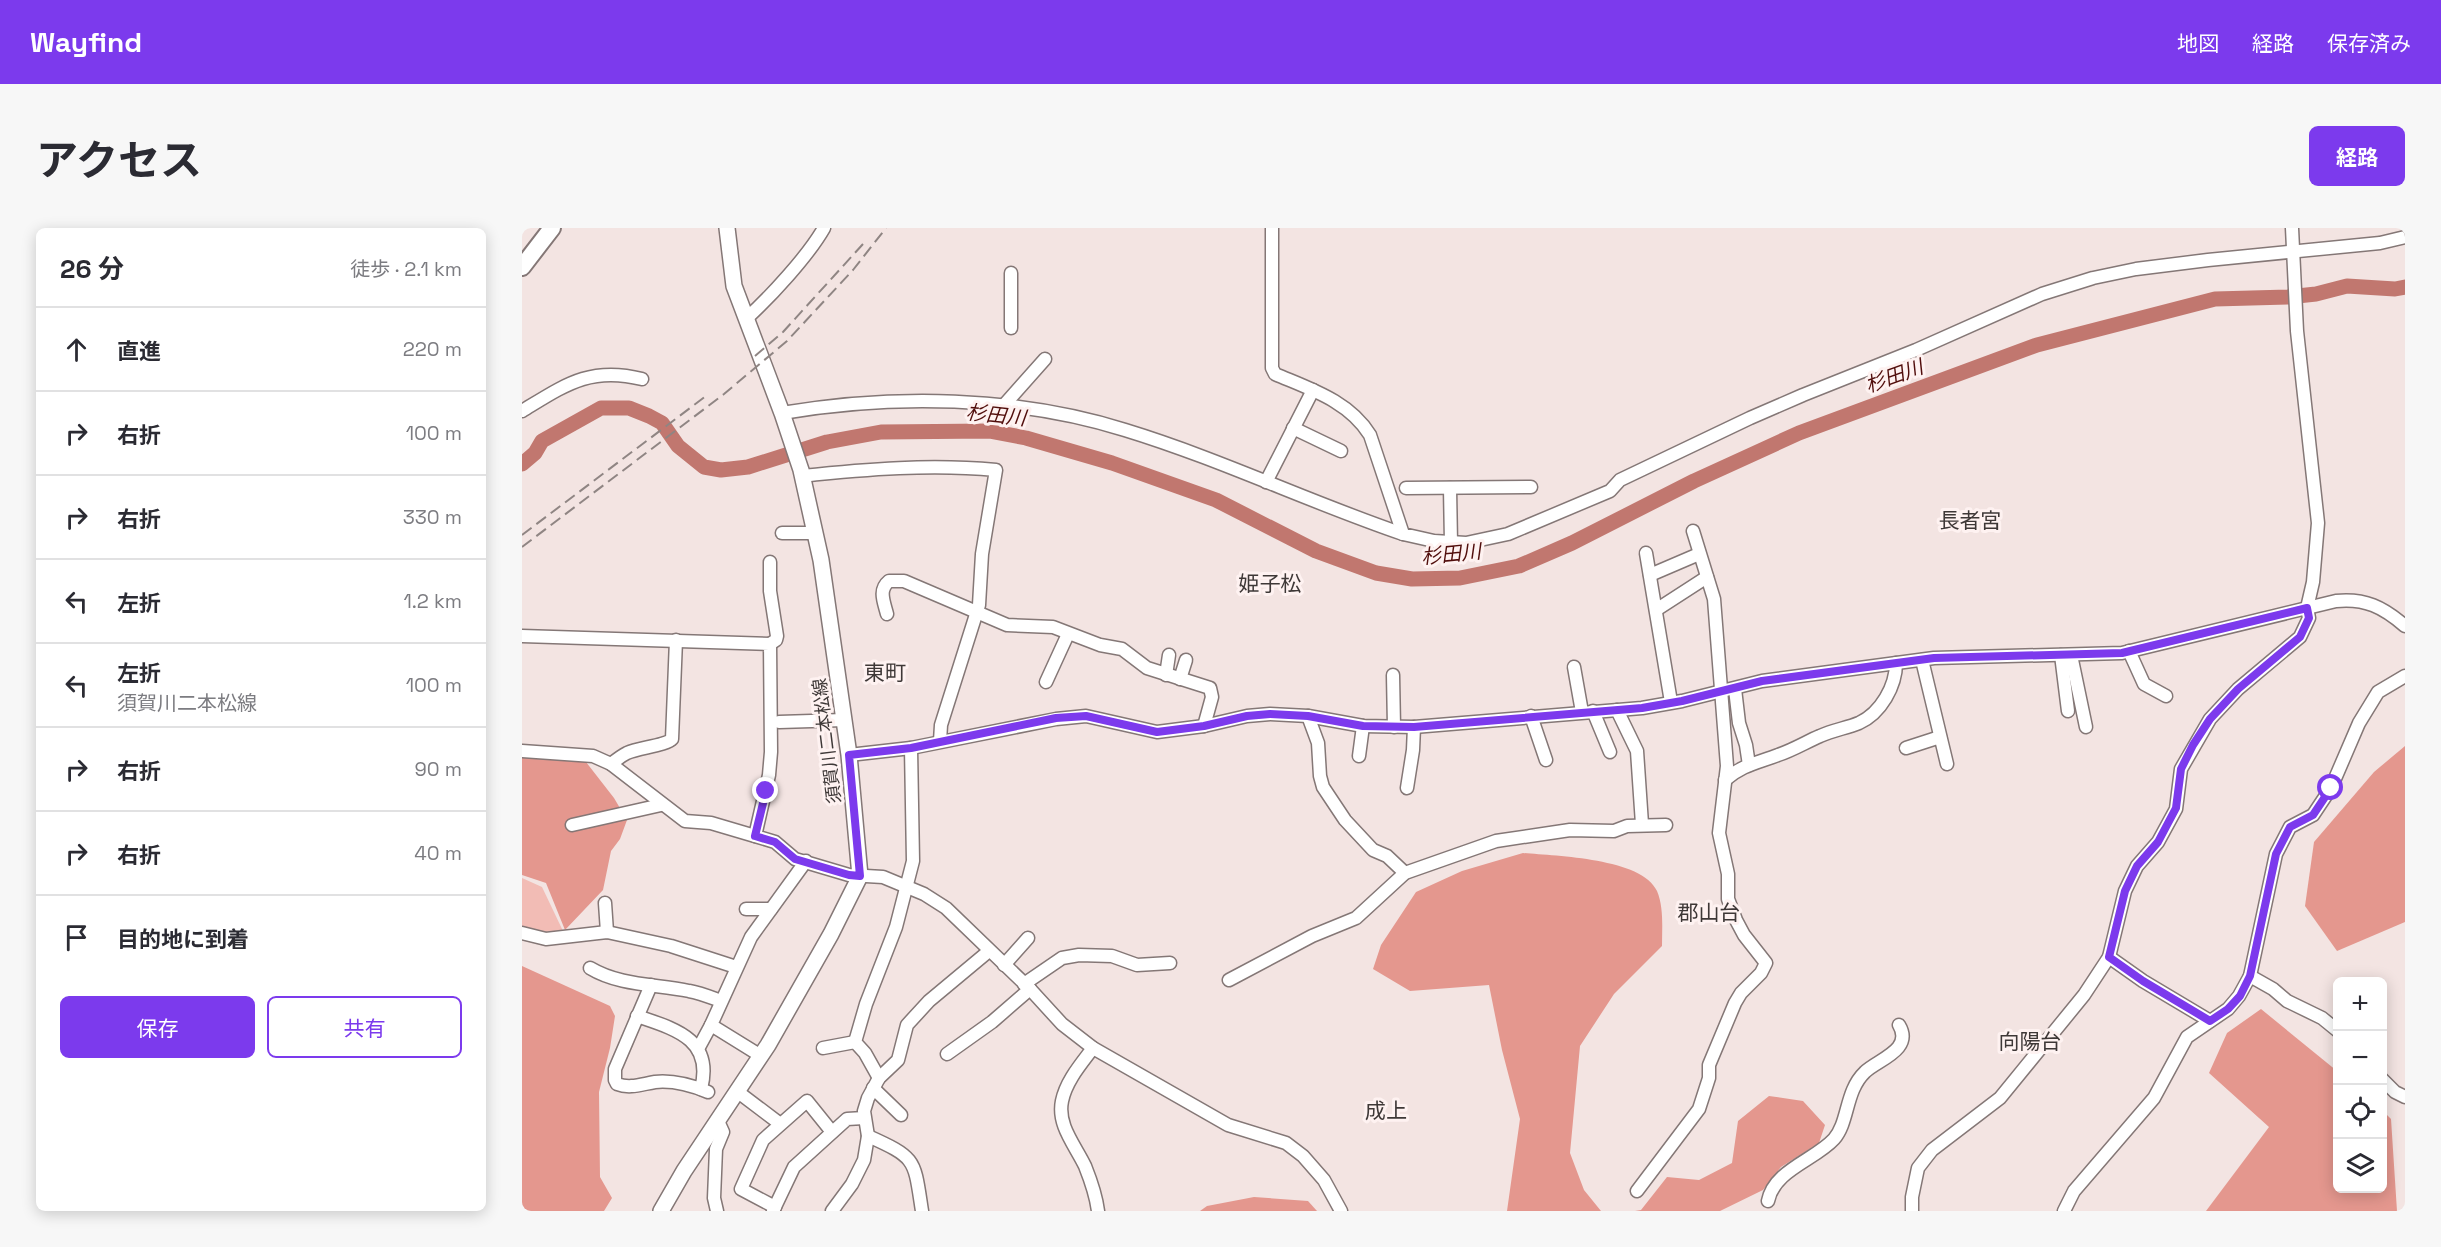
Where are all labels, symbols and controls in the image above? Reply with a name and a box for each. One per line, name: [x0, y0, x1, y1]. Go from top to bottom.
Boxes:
text: Wayfind: [30, 24, 142, 60]
text: 地図: [2177, 30, 2219, 57]
text: 経路: [2252, 30, 2294, 57]
text: 保存済み: [2327, 30, 2411, 57]
button: 経路: [2309, 126, 2405, 186]
text: アクセス: [36, 134, 202, 187]
text: 26 分: [60, 252, 124, 286]
text: 徒歩 · 2.1 km: [350, 256, 462, 282]
icon: ahead: [60, 333, 93, 366]
text: 220 m: [403, 336, 462, 362]
text: 直進: [117, 337, 161, 365]
water label: 杉田川: [1861, 353, 1929, 398]
water label: 杉田川: [965, 399, 1029, 431]
icon: right: [60, 417, 93, 450]
text: 100 m: [406, 420, 462, 446]
text: 右折: [117, 421, 161, 449]
icon: right: [60, 501, 93, 534]
text: 330 m: [403, 504, 462, 530]
text: 右折: [117, 505, 161, 533]
district label: 長者宮: [1939, 507, 2002, 534]
water label: 杉田川: [1420, 538, 1484, 570]
district label: 姫子松: [1239, 570, 1302, 597]
icon: left: [60, 585, 93, 618]
text: 1.2 km: [403, 588, 462, 614]
text: 左折: [117, 589, 161, 617]
text: 左折: [117, 659, 161, 687]
district label: 東町: [864, 659, 906, 686]
icon: left: [60, 669, 93, 702]
text: 100 m: [406, 672, 462, 698]
street label: 須賀川二本松線: [807, 677, 846, 805]
text: 須賀川二本松線: [117, 690, 257, 716]
icon: right: [60, 753, 93, 786]
text: 90 m: [415, 756, 462, 782]
text: 右折: [117, 757, 161, 785]
route start: [2317, 774, 2343, 800]
route end: [752, 777, 778, 803]
icon: right: [60, 837, 93, 870]
text: 40 m: [414, 840, 462, 866]
text: 右折: [117, 841, 161, 869]
district label: 郡山台: [1678, 899, 1741, 926]
icon: arrive: [60, 921, 93, 954]
text: 目的地に到着: [117, 925, 249, 953]
map controls: [2333, 977, 2387, 1193]
button: +: [2333, 977, 2387, 1031]
button: 保存: [60, 996, 255, 1058]
button: 共有: [267, 996, 462, 1058]
district label: 向陽台: [1999, 1028, 2062, 1055]
button: −: [2333, 1031, 2387, 1085]
button: locate: [2333, 1085, 2387, 1139]
district label: 成上: [1365, 1097, 1407, 1124]
button: layers: [2333, 1139, 2387, 1193]

